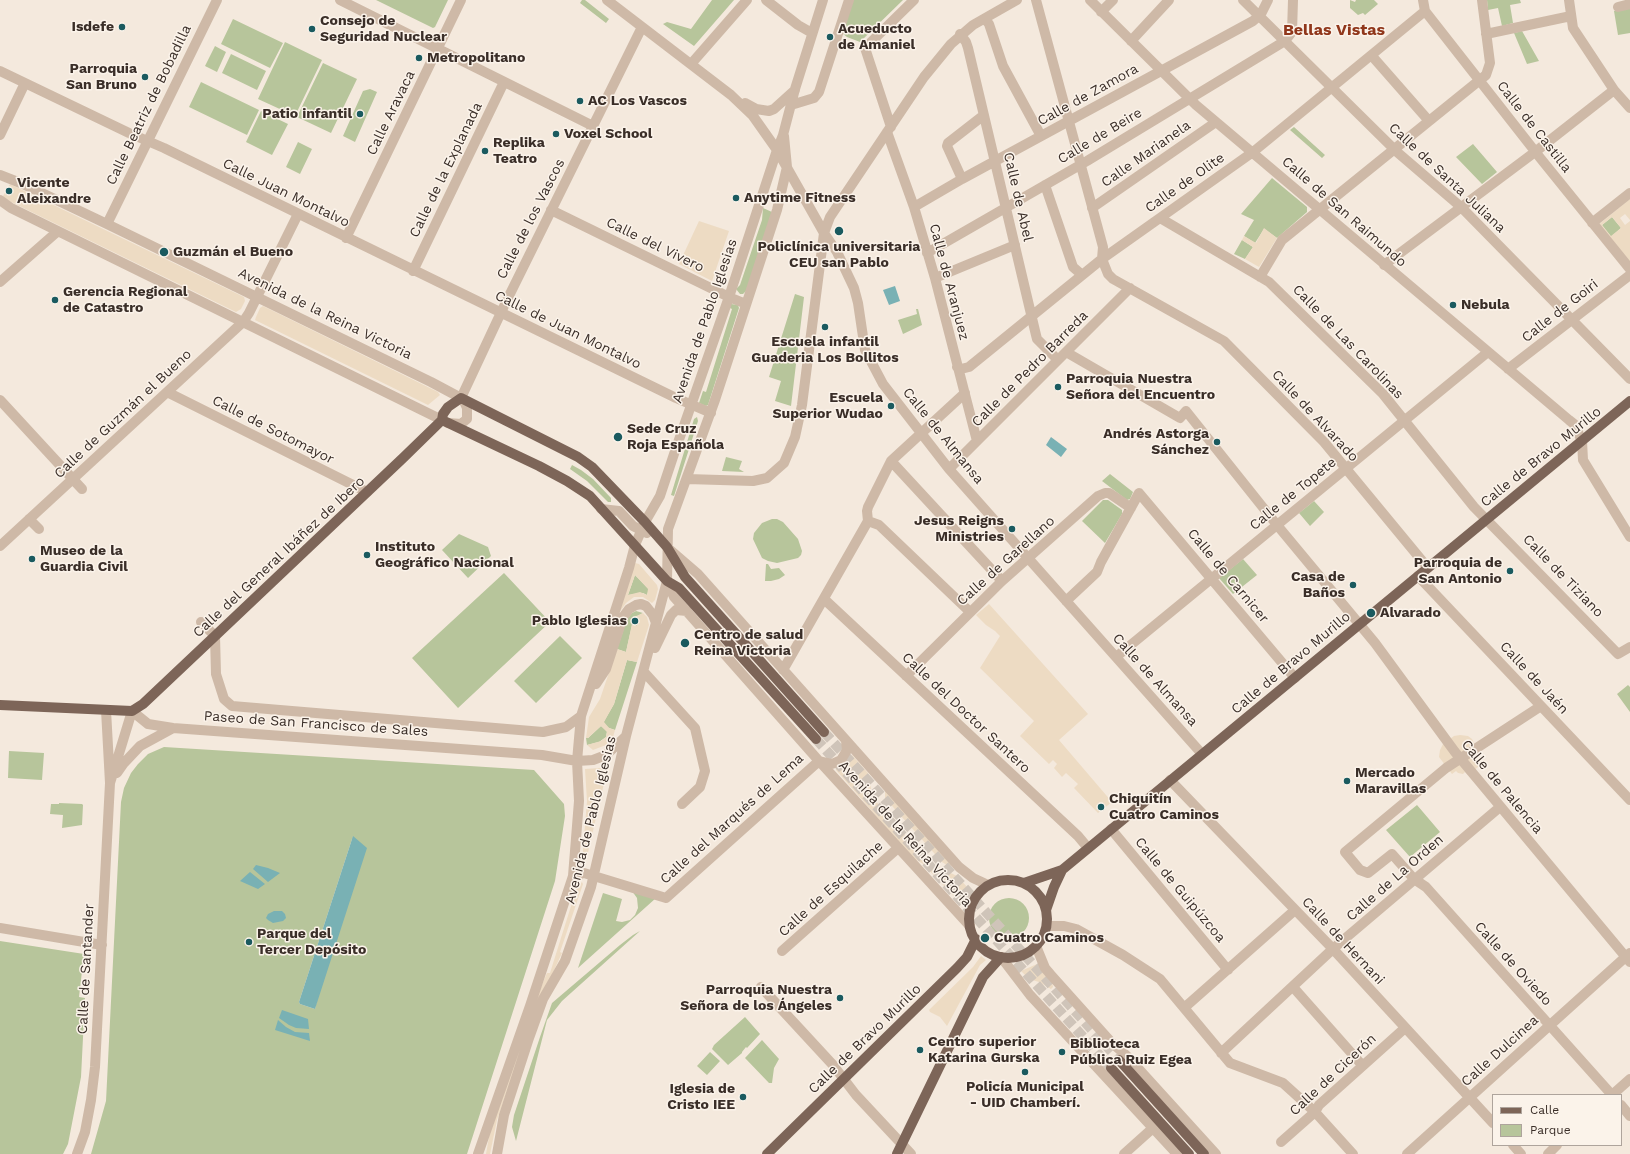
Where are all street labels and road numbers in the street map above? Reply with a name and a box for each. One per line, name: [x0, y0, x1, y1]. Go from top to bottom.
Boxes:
street label: Calle Beatriz de Bobadilla: [103, 22, 195, 188]
street label: Calle de Zamora: [1035, 60, 1141, 130]
street label: Calle Aravaca: [363, 68, 419, 158]
street label: Calle de Castilla: [1493, 78, 1575, 176]
street label: Calle de la Explanada: [406, 100, 486, 240]
street label: Calle de Beire: [1055, 104, 1145, 168]
street label: Calle Marianela: [1098, 117, 1194, 191]
street label: Calle de Santa Juliana: [1385, 120, 1509, 236]
street label: Calle de Olite: [1142, 149, 1228, 217]
street label: Calle de Abel: [1000, 151, 1036, 243]
street label: Calle de San Raimundo: [1278, 153, 1410, 271]
street label: Calle Juan Montalvo: [220, 155, 352, 231]
street label: Calle de los Vascos: [493, 156, 569, 282]
street label: Calle del Vivero: [603, 214, 707, 276]
street label: Calle de Aranjuez: [925, 222, 973, 342]
street label: Avenida de Pablo Iglesias: [669, 237, 741, 405]
street label: Avenida de la Reina Victoria: [235, 265, 415, 363]
street label: Calle de Goiri: [1518, 276, 1602, 346]
street label: Calle de Las Carolinas: [1289, 281, 1407, 403]
street label: Calle de Juan Montalvo: [492, 287, 644, 373]
street label: Calle de Pedro Barreda: [968, 307, 1092, 431]
street label: Calle de Guzmán el Bueno: [51, 346, 195, 482]
street label: Calle de Alvarado: [1268, 367, 1362, 465]
street label: Calle de Almansa: [899, 384, 987, 488]
street label: Calle de Sotomayor: [209, 392, 337, 468]
street label: Calle de Bravo Murillo: [1477, 403, 1605, 511]
street label: Calle de Topete: [1246, 454, 1340, 534]
street label: Calle del General Ibáñez de Ibero: [190, 473, 368, 641]
street label: Calle de Garellano: [954, 513, 1058, 609]
street label: Calle de Carnicer: [1184, 525, 1272, 627]
street label: Calle de Tiziano: [1519, 531, 1607, 621]
street label: Calle de Bravo Murillo: [1228, 608, 1354, 718]
street label: Calle de Almansa: [1109, 630, 1201, 730]
street label: Calle de Jaén: [1496, 638, 1572, 718]
street label: Calle del Doctor Santero: [898, 649, 1034, 777]
street label: Paseo de San Francisco de Sales: [203, 708, 429, 740]
street label: Avenida de Pablo Iglesias: [562, 734, 620, 906]
street label: Calle de Palencia: [1458, 737, 1546, 837]
street label: Calle del Marqués de Lema: [657, 750, 807, 888]
street label: Avenida de la Reina Victoria: [835, 757, 975, 911]
street label: Calle de La Orden: [1343, 831, 1447, 925]
street label: Calle de Guipúzcoa: [1131, 834, 1229, 946]
street label: Calle de Esquilache: [775, 838, 887, 940]
street label: Calle de Hernani: [1298, 894, 1388, 988]
street label: Calle de Santander: [74, 903, 98, 1035]
street label: Calle de Oviedo: [1471, 919, 1555, 1009]
street label: Calle de Bravo Murillo: [805, 981, 925, 1097]
street label: Calle Dulcinea: [1458, 1012, 1542, 1090]
street label: Calle de Cicerón: [1286, 1031, 1380, 1119]

